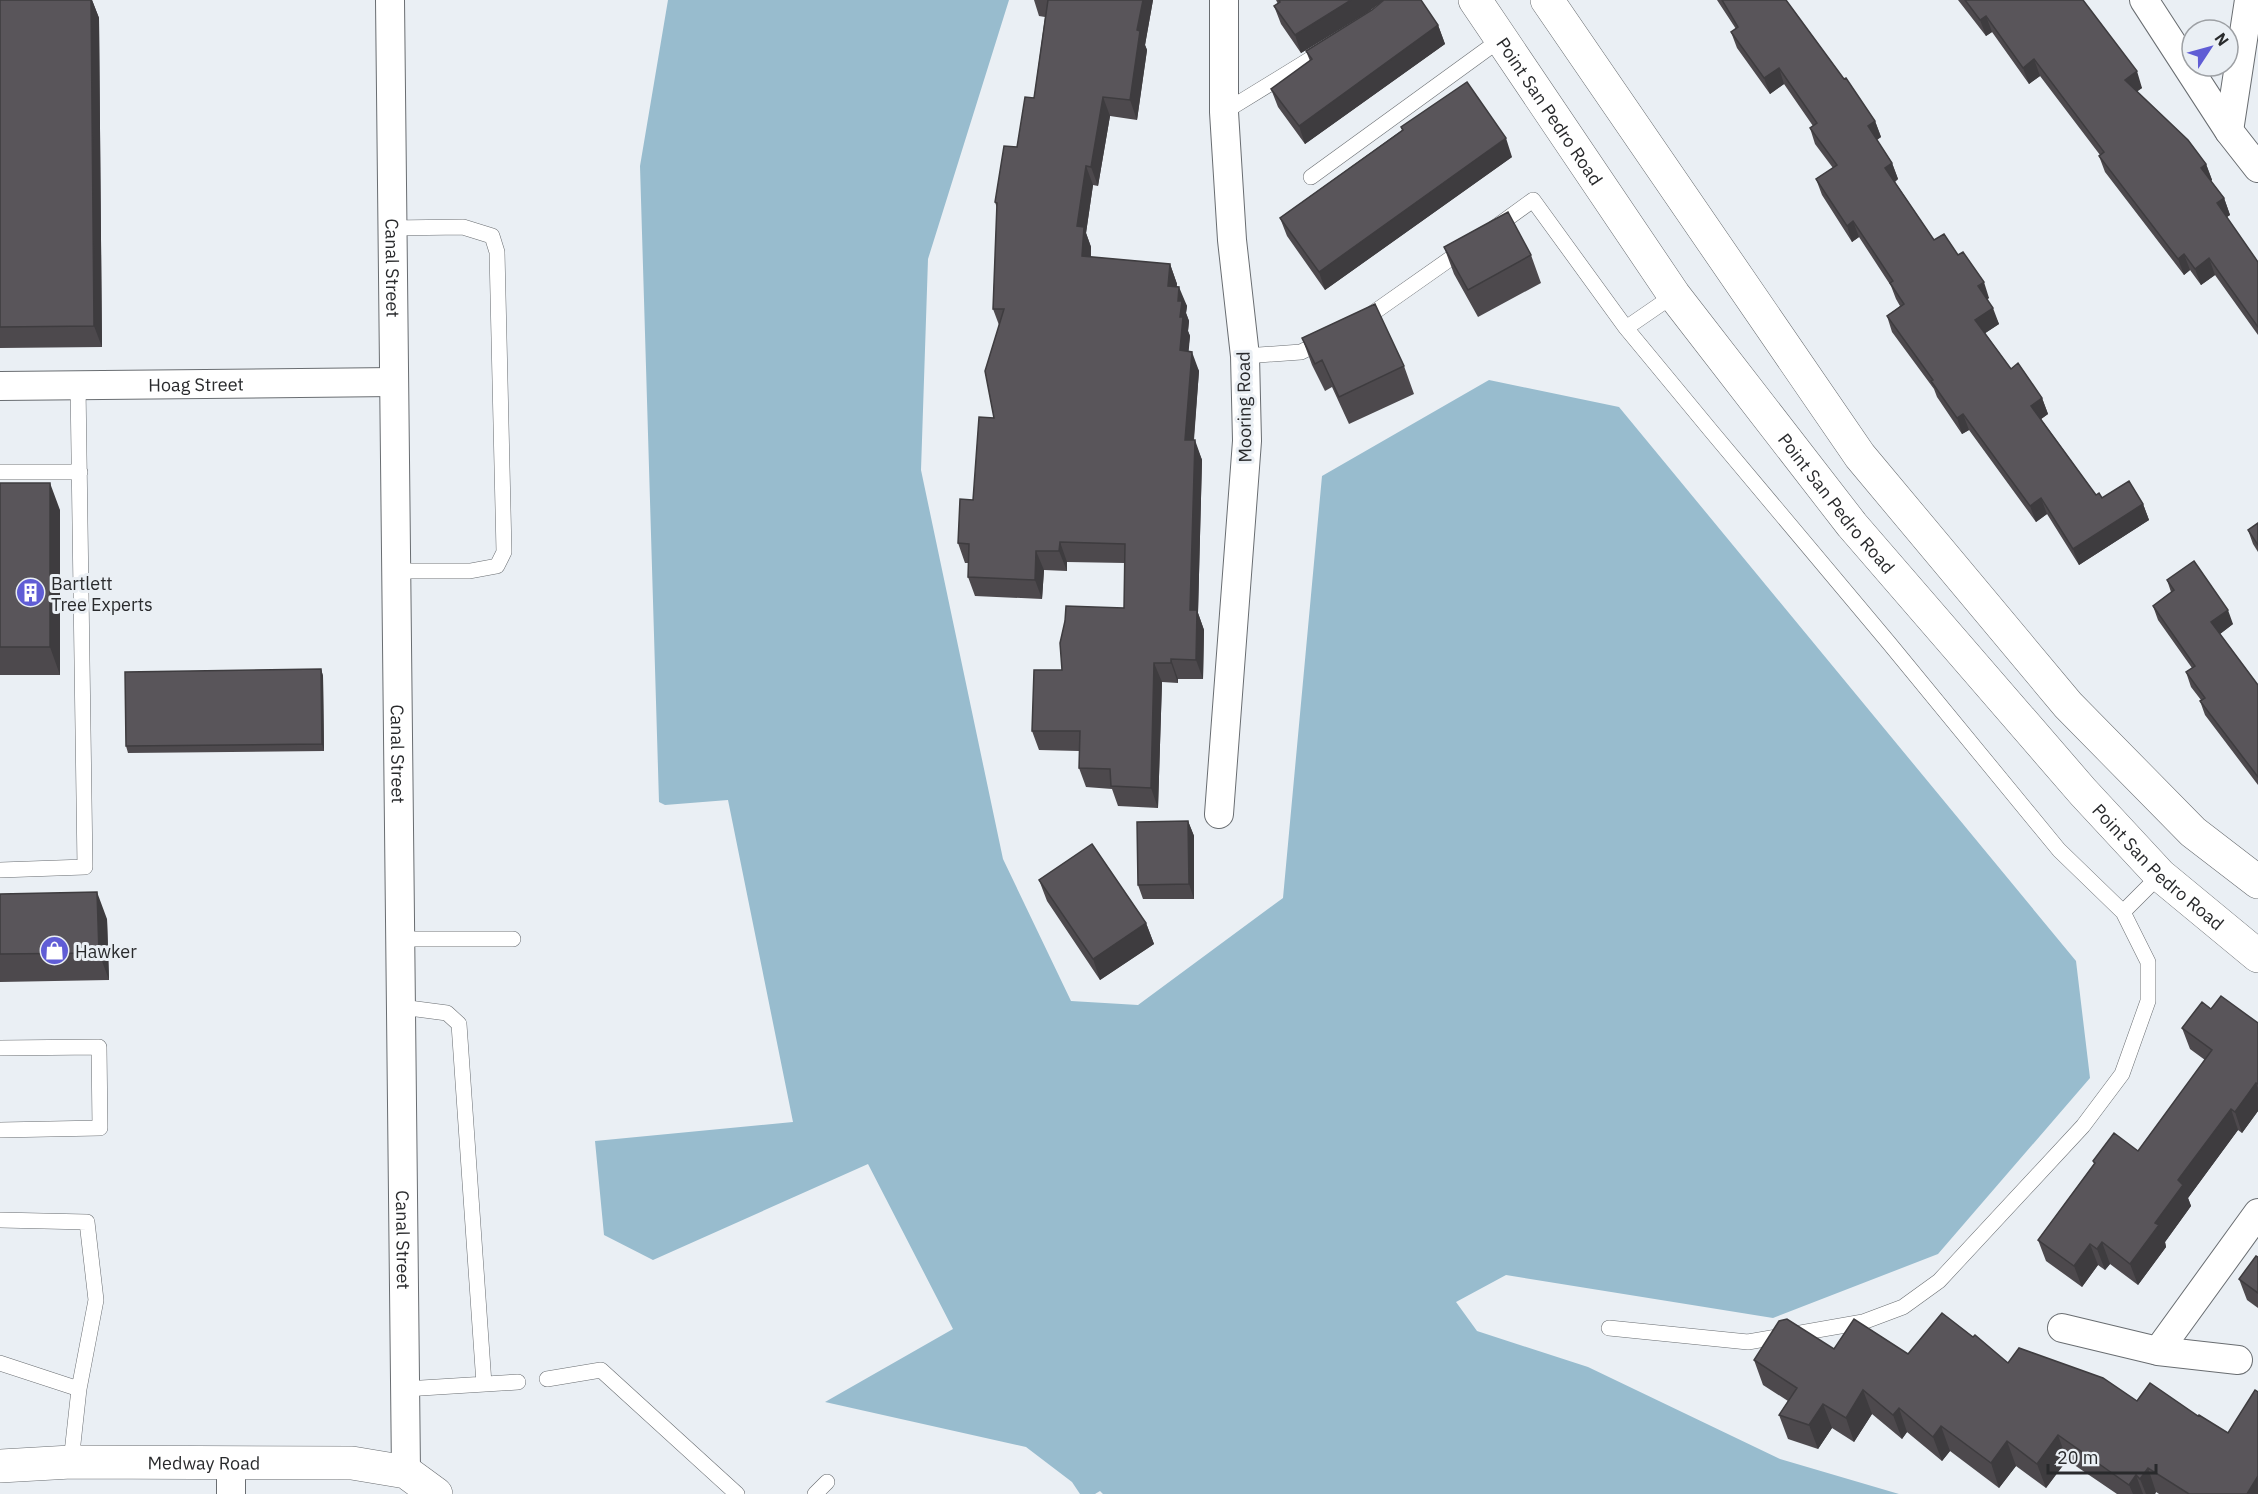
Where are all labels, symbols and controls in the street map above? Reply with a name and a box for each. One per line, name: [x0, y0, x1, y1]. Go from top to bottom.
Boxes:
north arrow: [2180, 18, 2240, 78]
text: N: [2211, 29, 2234, 50]
street label: Point San Pedro Road: [1492, 33, 1608, 190]
street label: Canal Street: [381, 218, 405, 318]
street label: Mooring Road: [1232, 351, 1256, 463]
street label: Hoag Street: [148, 372, 244, 396]
street label: Point San Pedro Road: [1773, 428, 1900, 578]
place label: Bartlett Tree Experts: [51, 572, 153, 616]
building icon: Bartlett Tree Experts: [14, 577, 46, 609]
street label: Canal Street: [386, 704, 410, 804]
street label: Point San Pedro Road: [2088, 798, 2229, 935]
shop icon: Hawker: [38, 935, 70, 967]
place label: Hawker: [75, 940, 137, 963]
street label: Canal Street: [391, 1190, 416, 1290]
scale bar: [2048, 1437, 2156, 1475]
text: 20 m: [2057, 1446, 2099, 1469]
street label: Medway Road: [147, 1451, 260, 1474]

